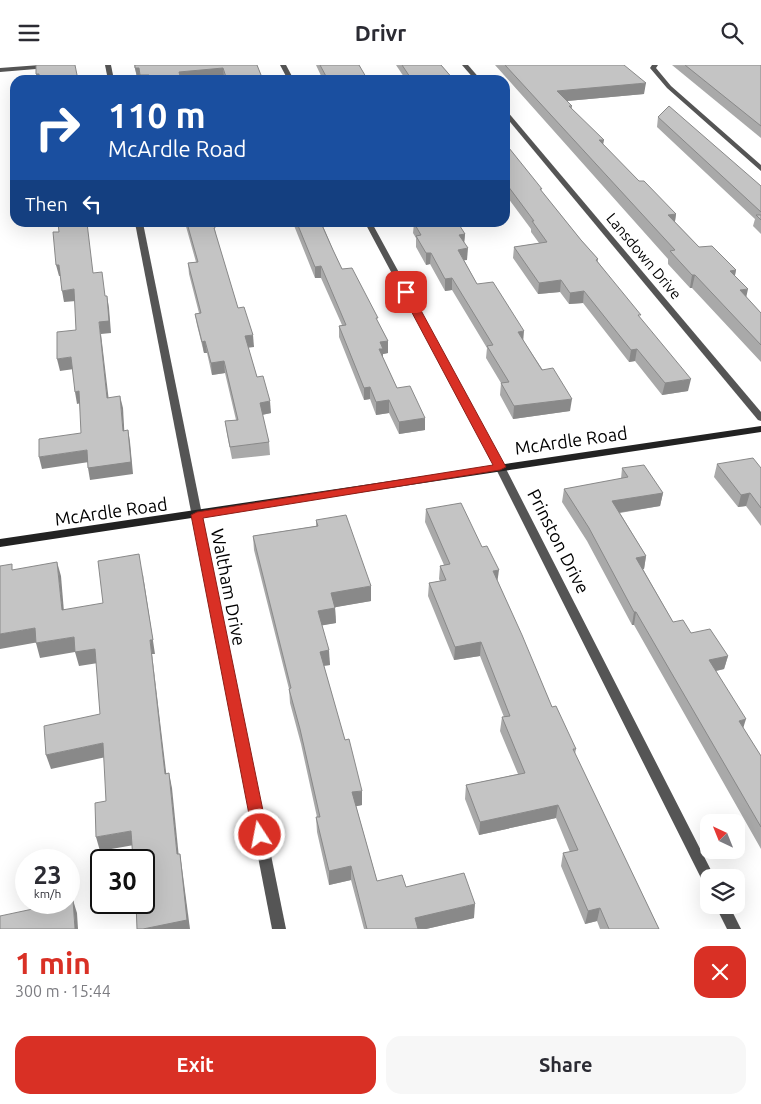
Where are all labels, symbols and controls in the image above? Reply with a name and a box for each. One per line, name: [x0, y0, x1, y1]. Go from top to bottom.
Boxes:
icon: menu: [15, 19, 43, 47]
icon: search: [718, 19, 746, 47]
text: Drivr: [355, 20, 406, 45]
icon: right: [25, 95, 90, 160]
text: 110 m: [108, 95, 206, 135]
text: McArdle Road: [108, 136, 247, 161]
icon: left: [78, 190, 106, 218]
text: Then: [25, 193, 68, 215]
street label: Lansdown Drive: [603, 210, 685, 302]
pin: [385, 271, 427, 313]
icon: arrive: [392, 278, 420, 306]
street label: McArdle Road: [514, 422, 628, 458]
street label: Prinston Drive: [524, 485, 594, 597]
street label: McArdle Road: [54, 493, 168, 529]
street label: Waltham Drive: [208, 527, 250, 647]
position arrow: [233, 808, 285, 860]
north arrow: [700, 814, 745, 859]
map controls: [700, 814, 745, 914]
speed limit sign: 30: [90, 849, 155, 914]
text: 23: [33, 861, 62, 889]
button: layers: [700, 869, 745, 914]
text: km/h: [34, 887, 61, 900]
text: 1 min: [15, 946, 91, 980]
button: close: [694, 946, 746, 998]
text: 300 m · 15:44: [15, 982, 111, 1000]
button: Exit: [15, 1036, 376, 1094]
button: Share: [386, 1036, 746, 1094]

